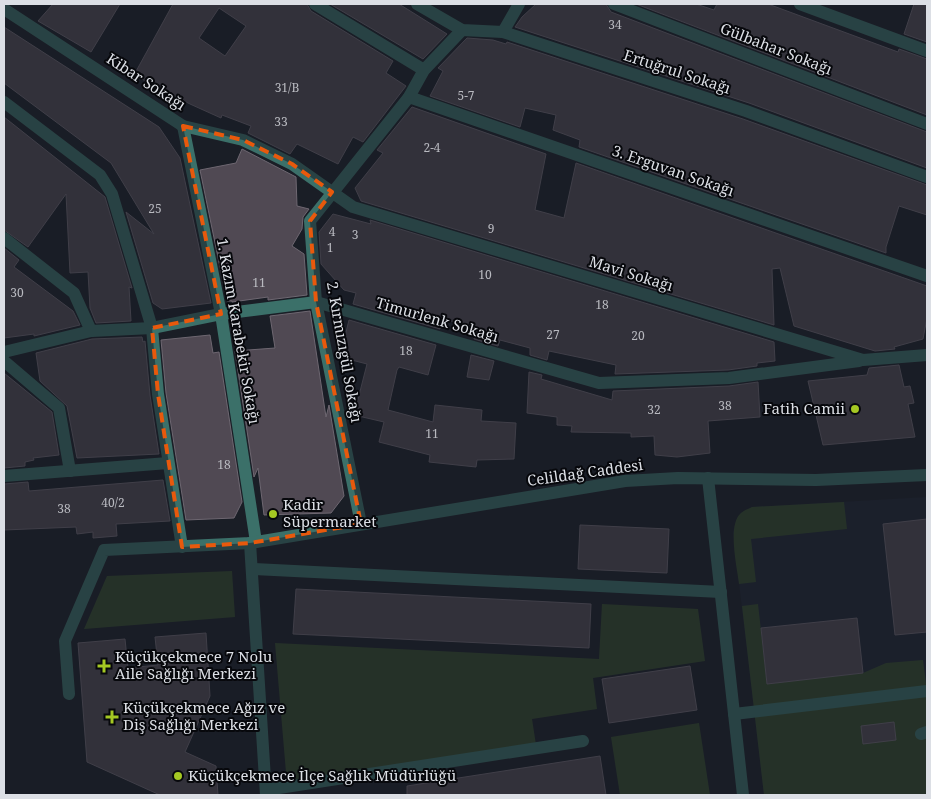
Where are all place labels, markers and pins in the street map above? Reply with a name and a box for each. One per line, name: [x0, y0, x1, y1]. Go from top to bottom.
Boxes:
place label: Fatih Camii: [763, 398, 845, 418]
marker: Fatih Camii: [849, 403, 861, 415]
place label: Kadir Süpermarket: [283, 494, 376, 531]
marker: Kadir Süpermarket: [267, 508, 279, 520]
place label: Küçükçekmece 7 Nolu Aile Sağlığı Merkezi: [115, 646, 273, 683]
marker: Küçükçekmece 7 Nolu Aile Sağlığı Merkezi: [97, 659, 111, 673]
place label: Küçükçekmece Ağız ve Diş Sağlığı Merkezi: [123, 697, 285, 734]
marker: Küçükçekmece Ağız ve Diş Sağlığı Merkezi: [105, 710, 119, 724]
place label: Küçükçekmece İlçe Sağlık Müdürlüğü: [188, 765, 457, 785]
marker: Küçükçekmece İlçe Sağlık Müdürlüğü: [172, 770, 184, 782]

